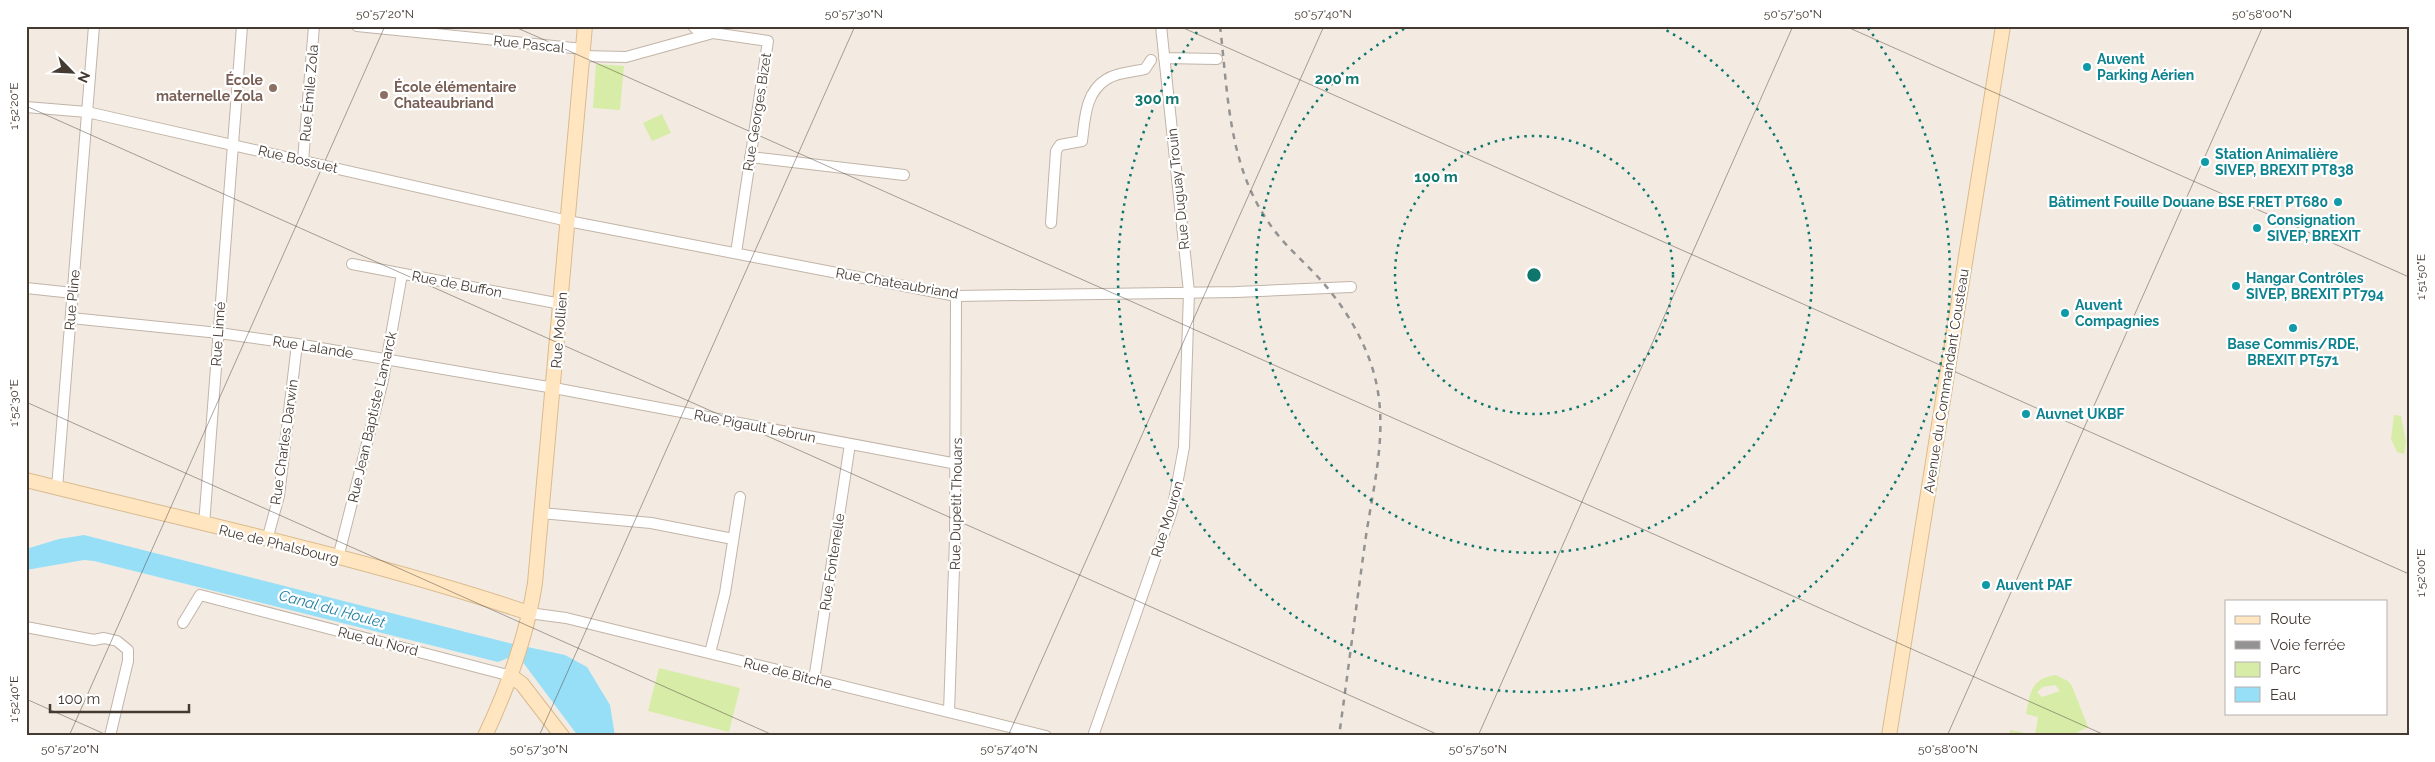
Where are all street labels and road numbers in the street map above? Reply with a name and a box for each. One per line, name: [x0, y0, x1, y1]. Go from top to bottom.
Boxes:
street label: Rue Pascal: [493, 32, 565, 56]
street label: Rue Émile Zola: [296, 44, 321, 142]
street label: Rue Georges Bizet: [740, 51, 774, 172]
street label: Rue Duguay Trouin: [1164, 127, 1192, 251]
street label: Rue Bossuet: [257, 142, 340, 176]
street label: Rue Chateaubriand: [834, 264, 960, 302]
street label: Rue de Buffon: [410, 267, 504, 301]
street label: Avenue du Commandant Cousteau: [1920, 268, 1972, 494]
street label: Rue Pline: [61, 269, 83, 331]
street label: Rue Mollien: [548, 291, 570, 369]
street label: Rue Linné: [208, 301, 228, 367]
street label: Rue Jean Baptiste Lamarck: [344, 329, 400, 504]
street label: Rue Lalande: [272, 333, 354, 361]
street label: Rue Charles Darwin: [267, 378, 301, 506]
street label: Rue Pigault Lebrun: [693, 406, 817, 446]
street label: Rue Dupetit Thouars: [947, 437, 965, 570]
street label: Rue Mouron: [1148, 479, 1186, 559]
street label: Rue Fontenelle: [816, 512, 848, 612]
street label: Rue de Phalsbourg: [217, 521, 341, 567]
street label: Rue du Nord: [336, 623, 420, 659]
street label: Rue de Bitche: [742, 654, 834, 692]

